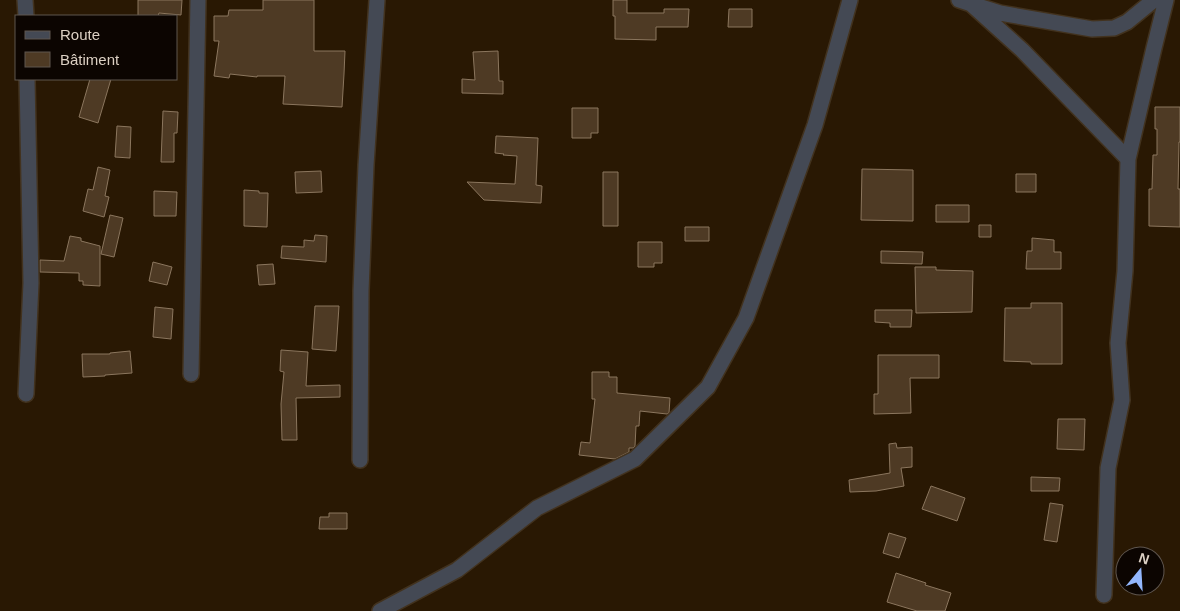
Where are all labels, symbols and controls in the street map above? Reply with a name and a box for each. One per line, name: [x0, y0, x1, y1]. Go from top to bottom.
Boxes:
legend: [15, 15, 178, 80]
text: Route: [60, 26, 100, 43]
text: Bâtiment: [60, 51, 120, 68]
north arrow: [1115, 546, 1165, 596]
text: N: [1137, 549, 1151, 568]

